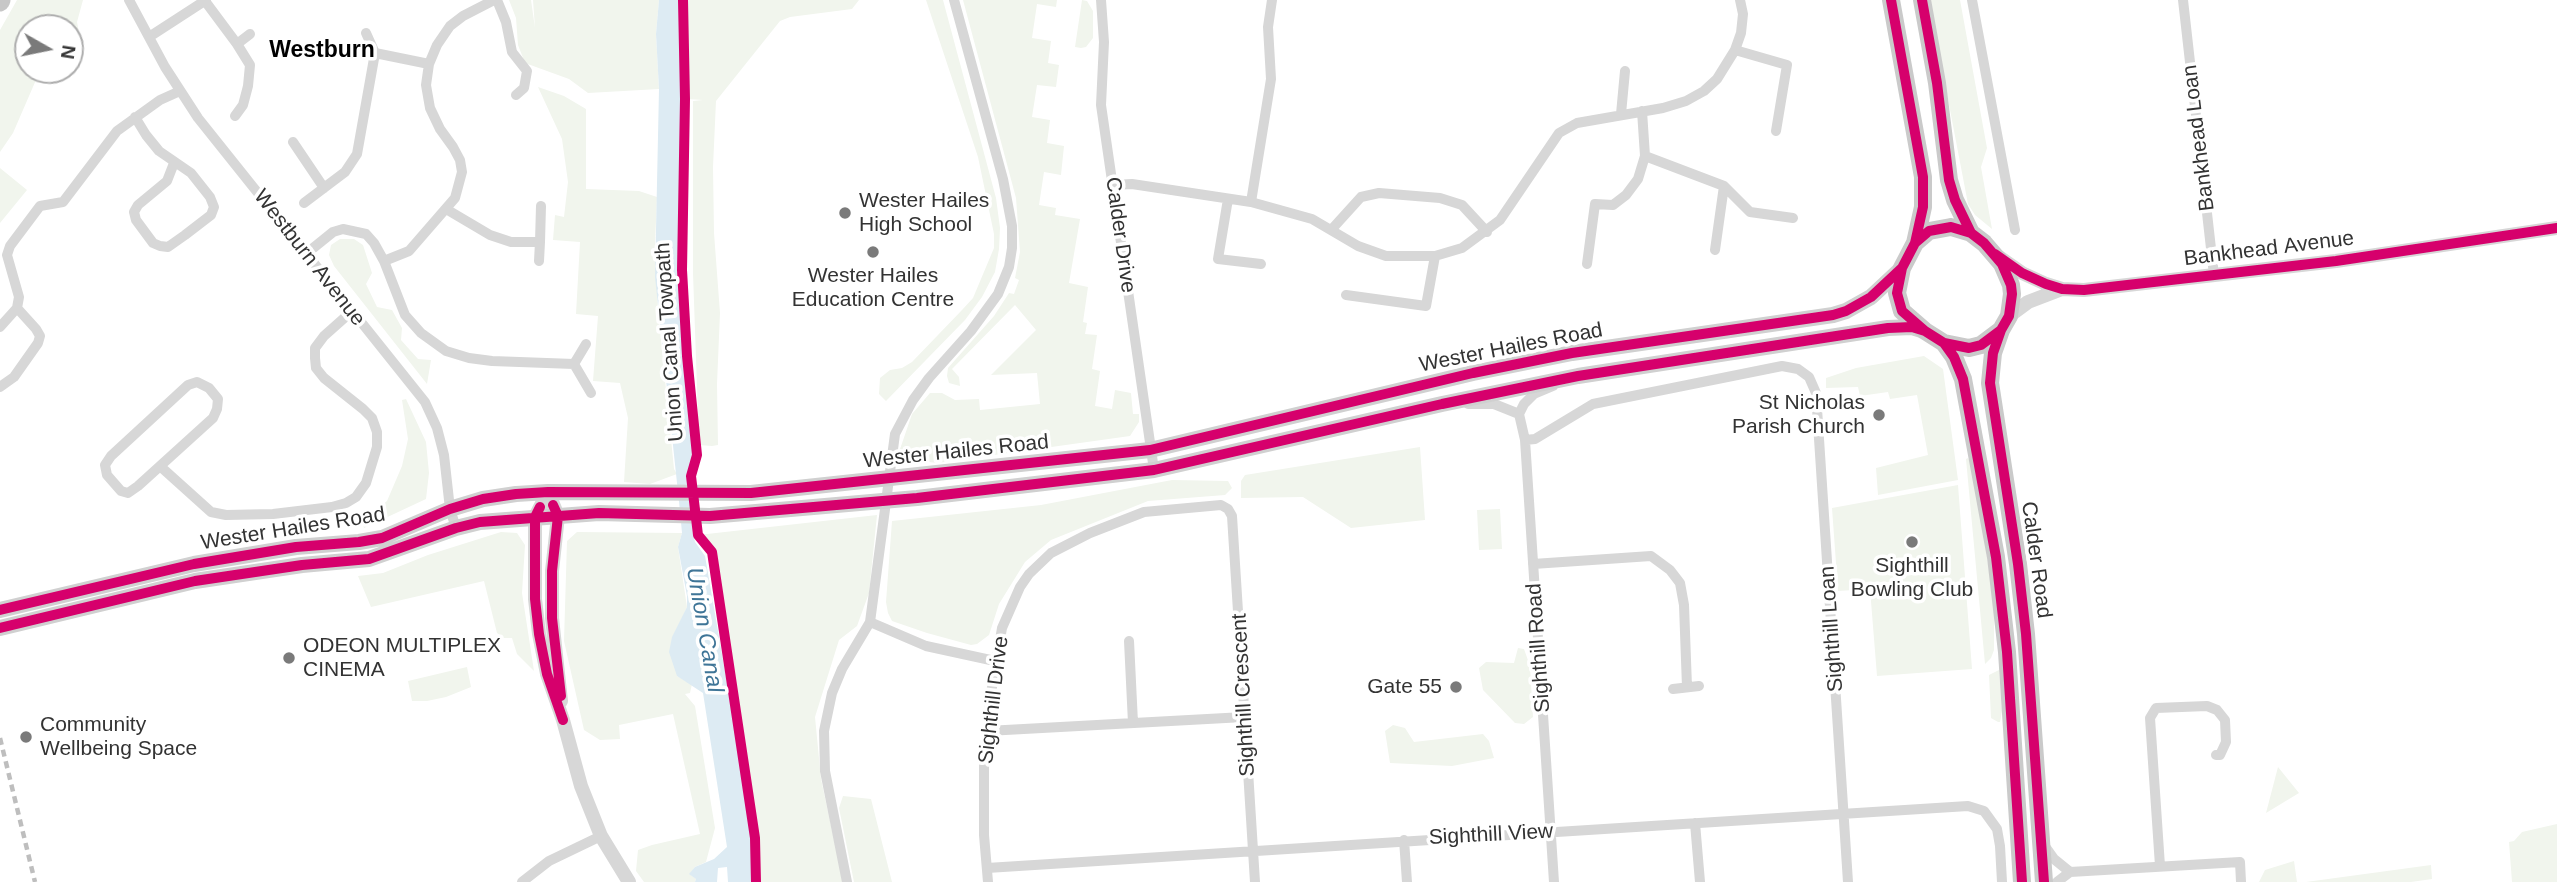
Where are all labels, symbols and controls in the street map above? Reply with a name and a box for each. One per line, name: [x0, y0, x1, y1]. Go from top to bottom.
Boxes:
north arrow: [14, 14, 84, 84]
district label: Westburn: [269, 37, 375, 65]
text: N: [57, 44, 80, 60]
street label: Bankhead Loan: [2178, 63, 2220, 213]
street label: Calder Drive: [1099, 175, 1141, 295]
street label: Westburn Avenue: [248, 185, 370, 331]
place label: Wester Hailes High School: [859, 188, 989, 238]
marker: Wester Hailes High School: [837, 205, 853, 221]
street label: Bankhead Avenue: [2182, 226, 2356, 272]
street label: Union Canal Towpath: [650, 242, 690, 442]
marker: Wester Hailes Education Centre: [865, 244, 881, 260]
place label: Wester Hailes Education Centre: [792, 263, 954, 313]
street label: Wester Hailes Road: [1417, 318, 1605, 378]
place label: St Nicholas Parish Church: [1732, 390, 1865, 440]
marker: St Nicholas Parish Church: [1871, 407, 1887, 423]
street label: Wester Hailes Road: [862, 430, 1050, 474]
street label: Calder Road: [2015, 500, 2057, 620]
street label: Wester Hailes Road: [199, 502, 387, 556]
marker: Sighthill Bowling Club: [1904, 534, 1920, 550]
place label: Sighthill Bowling Club: [1851, 553, 1973, 603]
water label: Union Canal: [679, 565, 729, 695]
street label: Sighthill Loan: [1815, 565, 1849, 693]
street label: Sighthill Road: [1522, 582, 1556, 714]
street label: Sighthill Crescent: [1227, 613, 1261, 777]
place label: ODEON MULTIPLEX CINEMA: [303, 633, 501, 683]
street label: Sighthill Drive: [974, 635, 1014, 765]
marker: ODEON MULTIPLEX CINEMA: [281, 650, 297, 666]
place label: Gate 55: [1367, 674, 1442, 700]
marker: Gate 55: [1448, 679, 1464, 695]
place label: Community Wellbeing Space: [40, 712, 197, 762]
marker: Community Wellbeing Space: [18, 729, 34, 745]
street label: Sighthill View: [1428, 819, 1554, 851]

